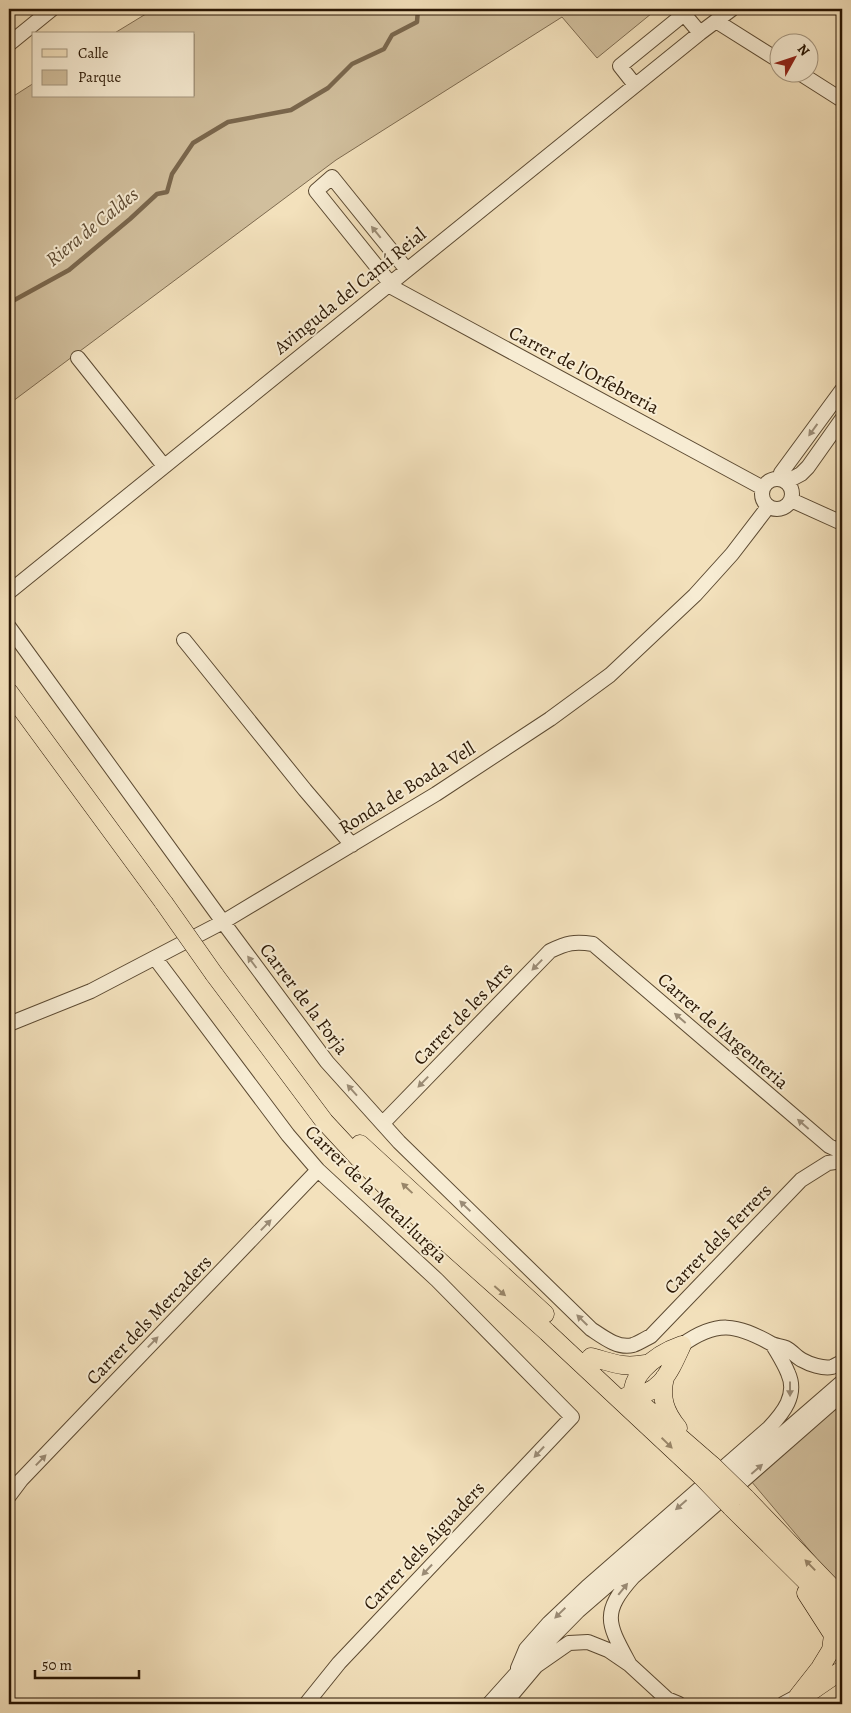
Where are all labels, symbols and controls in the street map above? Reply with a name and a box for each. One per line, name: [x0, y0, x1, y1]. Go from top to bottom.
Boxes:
legend: [32, 32, 195, 98]
north arrow: [768, 32, 818, 82]
text: N: [793, 40, 814, 60]
text: Calle: [78, 43, 109, 63]
text: Parque: [78, 67, 121, 87]
water label: Riera de Caldes: [40, 181, 144, 273]
street label: Avinguda del Camí Reial: [268, 221, 432, 361]
one-way arrow: [371, 225, 382, 238]
street label: Carrer de l'Orfebreria: [504, 319, 664, 421]
one-way arrow: [808, 423, 819, 436]
street label: Ronda de Boada Vell: [334, 735, 481, 840]
street label: Carrer de la Forja: [253, 938, 355, 1060]
one-way arrow: [247, 955, 257, 969]
street label: Carrer de les Arts: [407, 957, 519, 1071]
one-way arrow: [531, 959, 543, 971]
street label: Carrer de l'Argenteria: [652, 967, 794, 1095]
one-way arrow: [673, 1013, 686, 1024]
one-way arrow: [417, 1075, 429, 1087]
one-way arrow: [346, 1084, 358, 1096]
street label: Carrer de la Metal·lurgia: [299, 1119, 453, 1269]
one-way arrow: [797, 1119, 809, 1130]
street label: Carrer dels Ferrers: [658, 1178, 778, 1300]
one-way arrow: [402, 1182, 414, 1194]
one-way arrow: [459, 1200, 471, 1212]
one-way arrow: [259, 1219, 271, 1231]
street label: Carrer dels Mercaders: [80, 1249, 218, 1391]
one-way arrow: [494, 1285, 506, 1297]
one-way arrow: [576, 1314, 588, 1326]
one-way arrow: [147, 1337, 159, 1349]
one-way arrow: [786, 1382, 794, 1398]
one-way arrow: [660, 1437, 672, 1449]
one-way arrow: [533, 1446, 545, 1458]
one-way arrow: [35, 1454, 47, 1466]
one-way arrow: [751, 1464, 764, 1475]
street label: Carrer dels Aiguaders: [357, 1476, 491, 1616]
one-way arrow: [675, 1499, 688, 1510]
one-way arrow: [804, 1559, 816, 1571]
one-way arrow: [421, 1564, 433, 1576]
one-way arrow: [618, 1582, 628, 1596]
one-way arrow: [554, 1607, 566, 1619]
scale bar: [35, 1648, 139, 1680]
text: 50 m: [42, 1655, 72, 1675]

